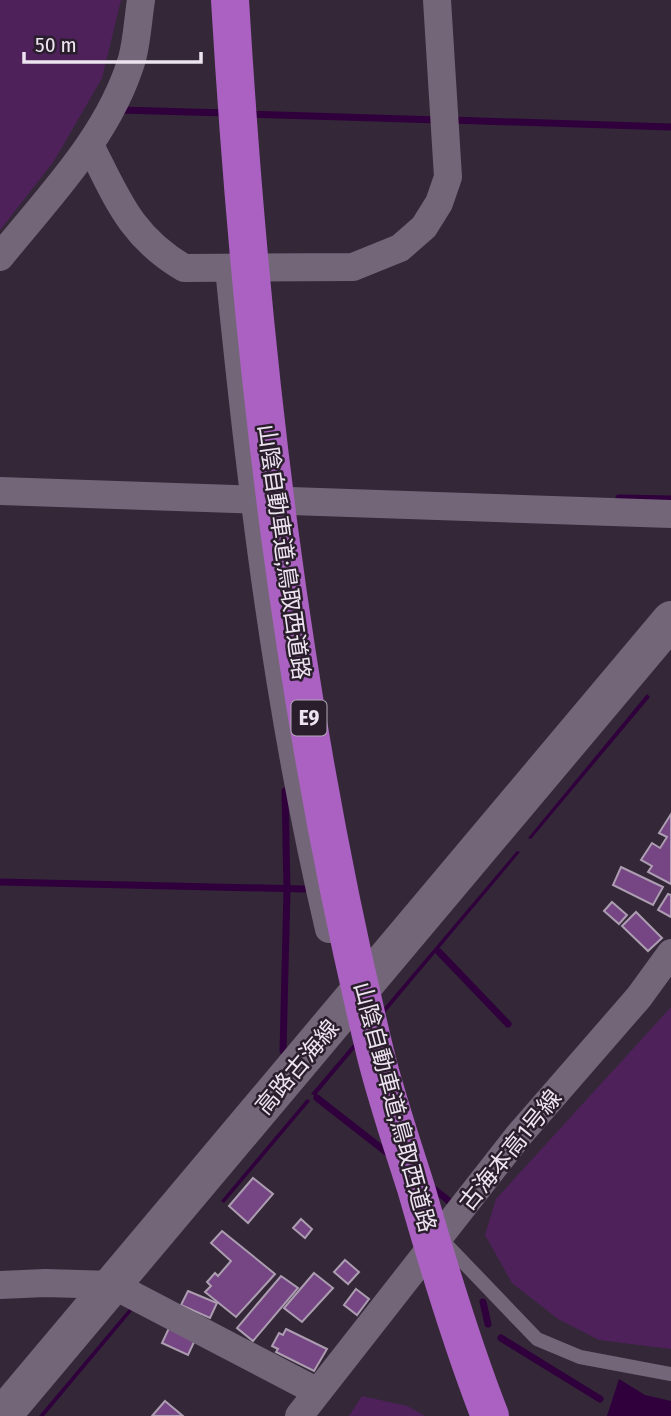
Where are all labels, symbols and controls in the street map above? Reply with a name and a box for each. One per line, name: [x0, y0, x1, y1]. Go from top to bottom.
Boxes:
scale bar: [24, 21, 201, 65]
text: 50 m: [35, 32, 77, 58]
street label: 山陰自動車道;鳥取西道路: [252, 422, 316, 682]
road number: E9: [292, 700, 326, 736]
street label: 山陰自動車道;鳥取西道路: [348, 979, 442, 1235]
street label: 高路古海線: [249, 1014, 345, 1120]
street label: 古海本高1号線: [453, 1084, 567, 1216]

